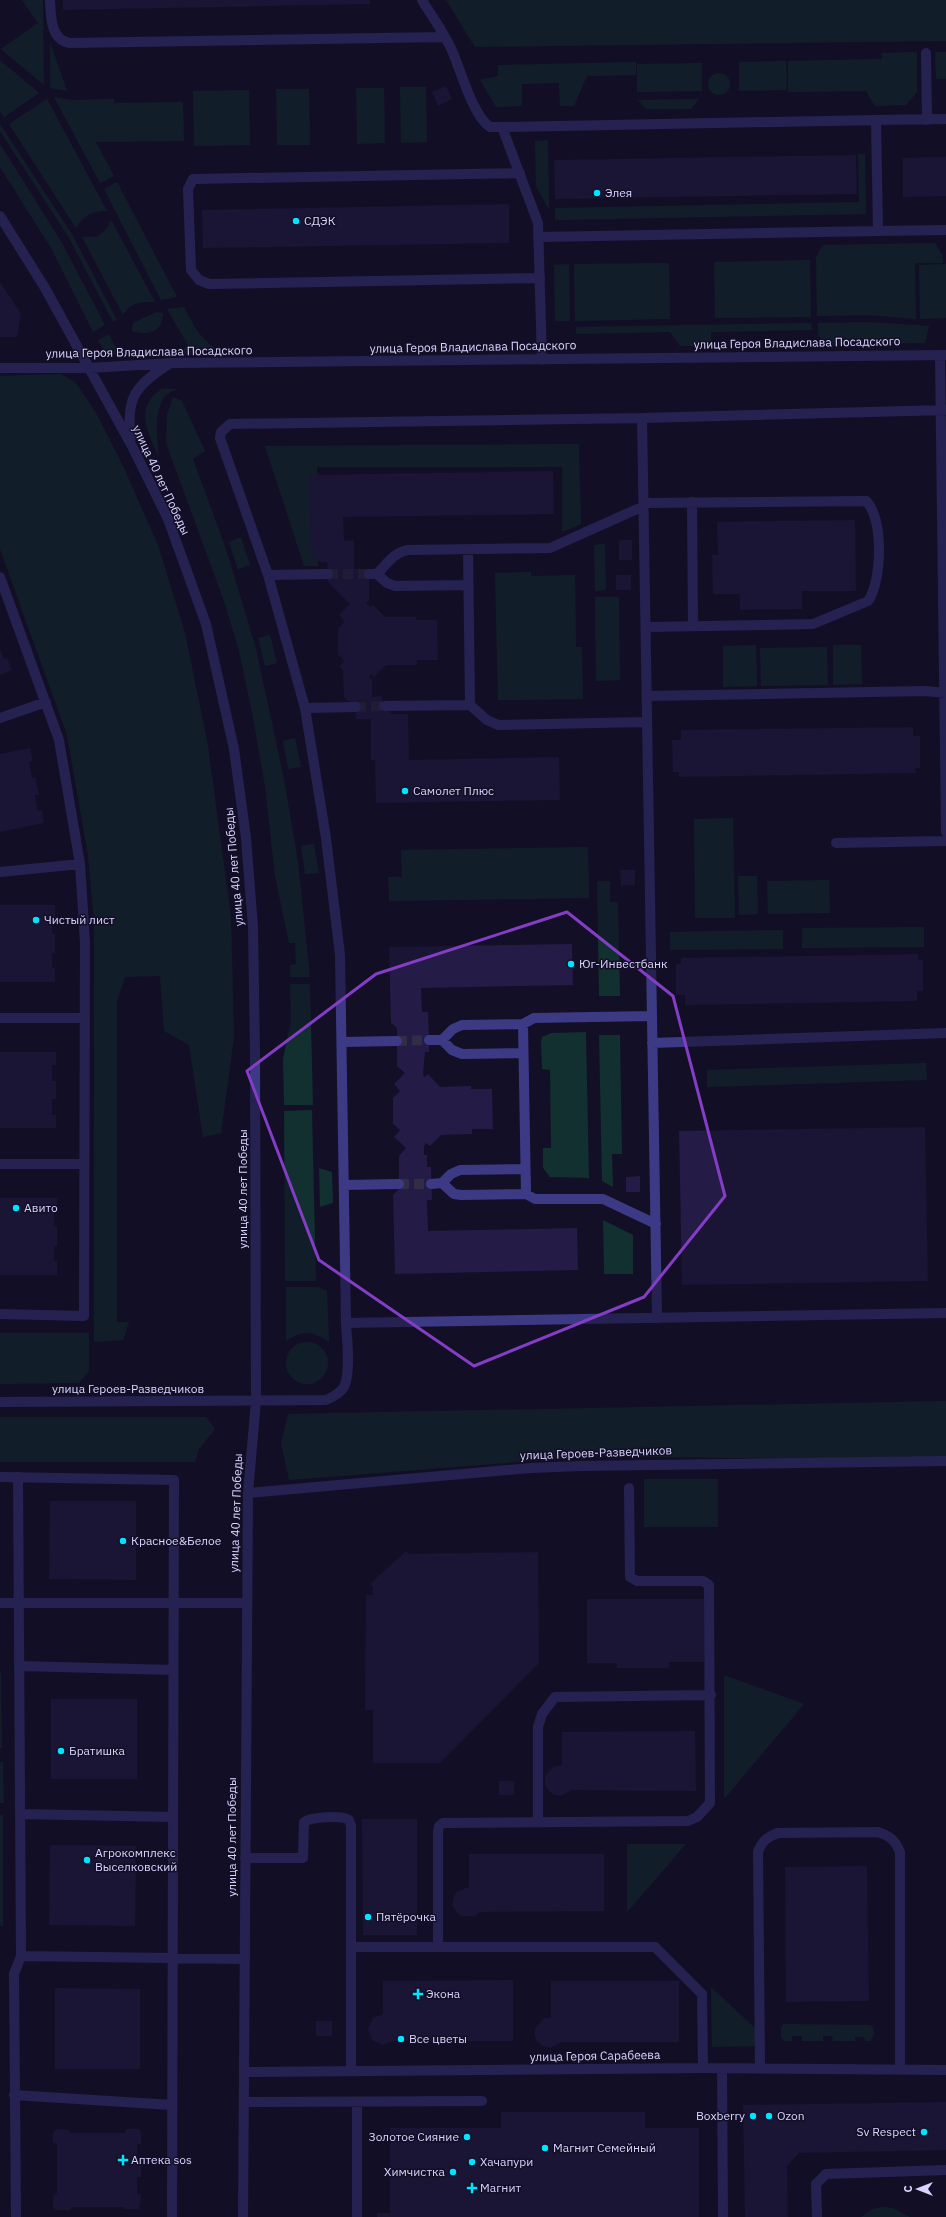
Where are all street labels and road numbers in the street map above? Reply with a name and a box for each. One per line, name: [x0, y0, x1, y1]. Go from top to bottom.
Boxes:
street label: улица Героя Владислава Посадского: [693, 333, 901, 352]
street label: улица Героя Владислава Посадского: [369, 337, 577, 356]
street label: улица Героя Владислава Посадского: [45, 342, 253, 361]
street label: улица 40 лет Победы: [129, 423, 193, 537]
street label: улица 40 лет Победы: [221, 807, 246, 927]
street label: улица 40 лет Победы: [235, 1129, 250, 1249]
street label: улица Героев-Разведчиков: [52, 1381, 204, 1396]
street label: улица Героев-Разведчиков: [520, 1442, 672, 1463]
street label: улица 40 лет Победы: [226, 1453, 245, 1573]
street label: улица 40 лет Победы: [224, 1777, 239, 1897]
street label: улица Героя Сарабеева: [530, 2047, 661, 2064]

